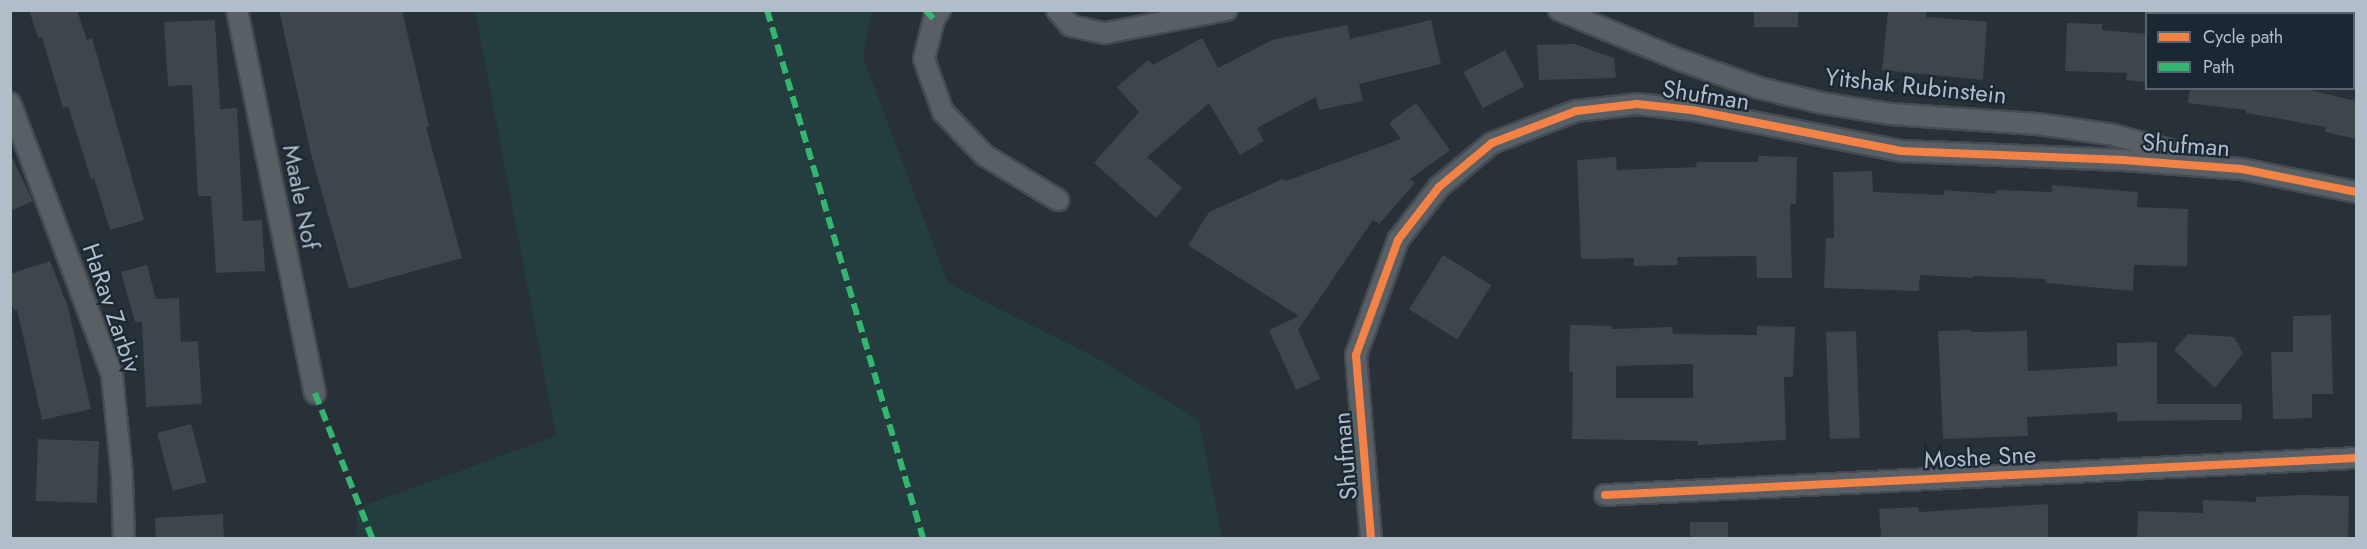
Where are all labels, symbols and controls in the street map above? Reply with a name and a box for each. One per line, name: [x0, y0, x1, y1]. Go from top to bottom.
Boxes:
legend: [2145, 12, 2355, 90]
text: Cycle path: [2203, 24, 2283, 50]
text: Path: [2203, 54, 2235, 80]
street label: Yitshak Rubinstein: [1824, 62, 2008, 110]
street label: Shufman: [1660, 74, 1752, 116]
street label: Shufman: [2141, 128, 2231, 162]
street label: Maale Nof: [277, 142, 325, 252]
street label: HaRav Zarbiv: [76, 240, 148, 376]
street label: Shufman: [1327, 411, 1363, 501]
street label: Moshe Sne: [1923, 440, 2037, 474]

